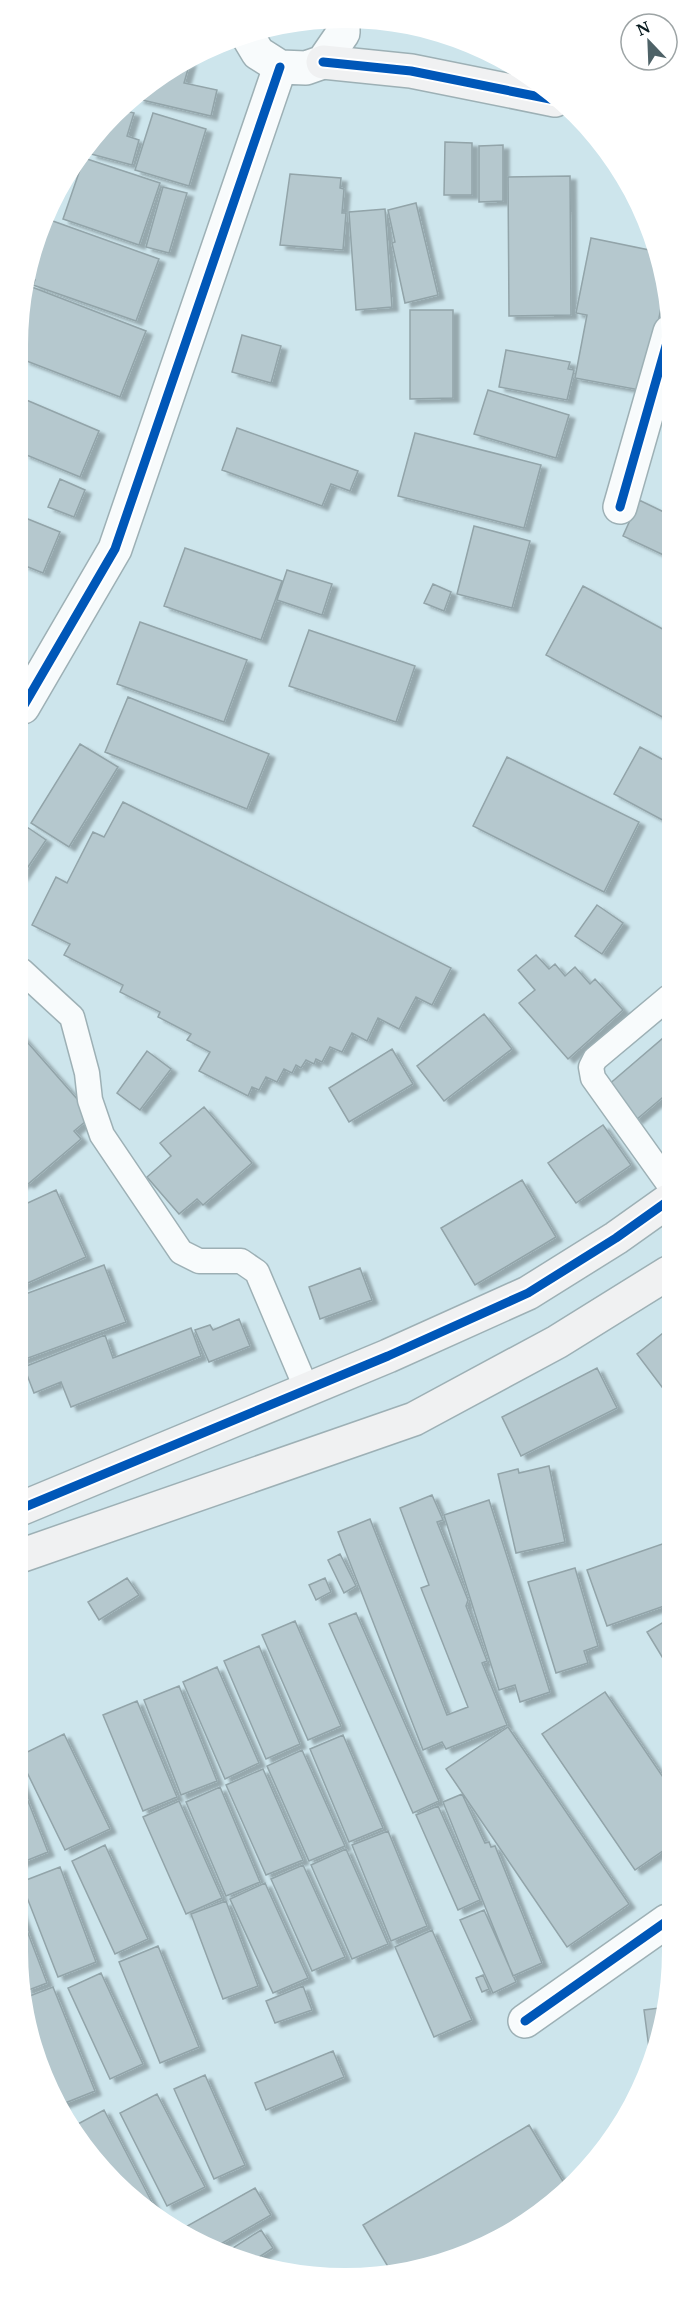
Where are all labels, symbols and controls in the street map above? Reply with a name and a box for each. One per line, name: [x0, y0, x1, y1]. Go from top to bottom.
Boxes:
north arrow: [619, 12, 679, 72]
text: N: [633, 15, 654, 41]

